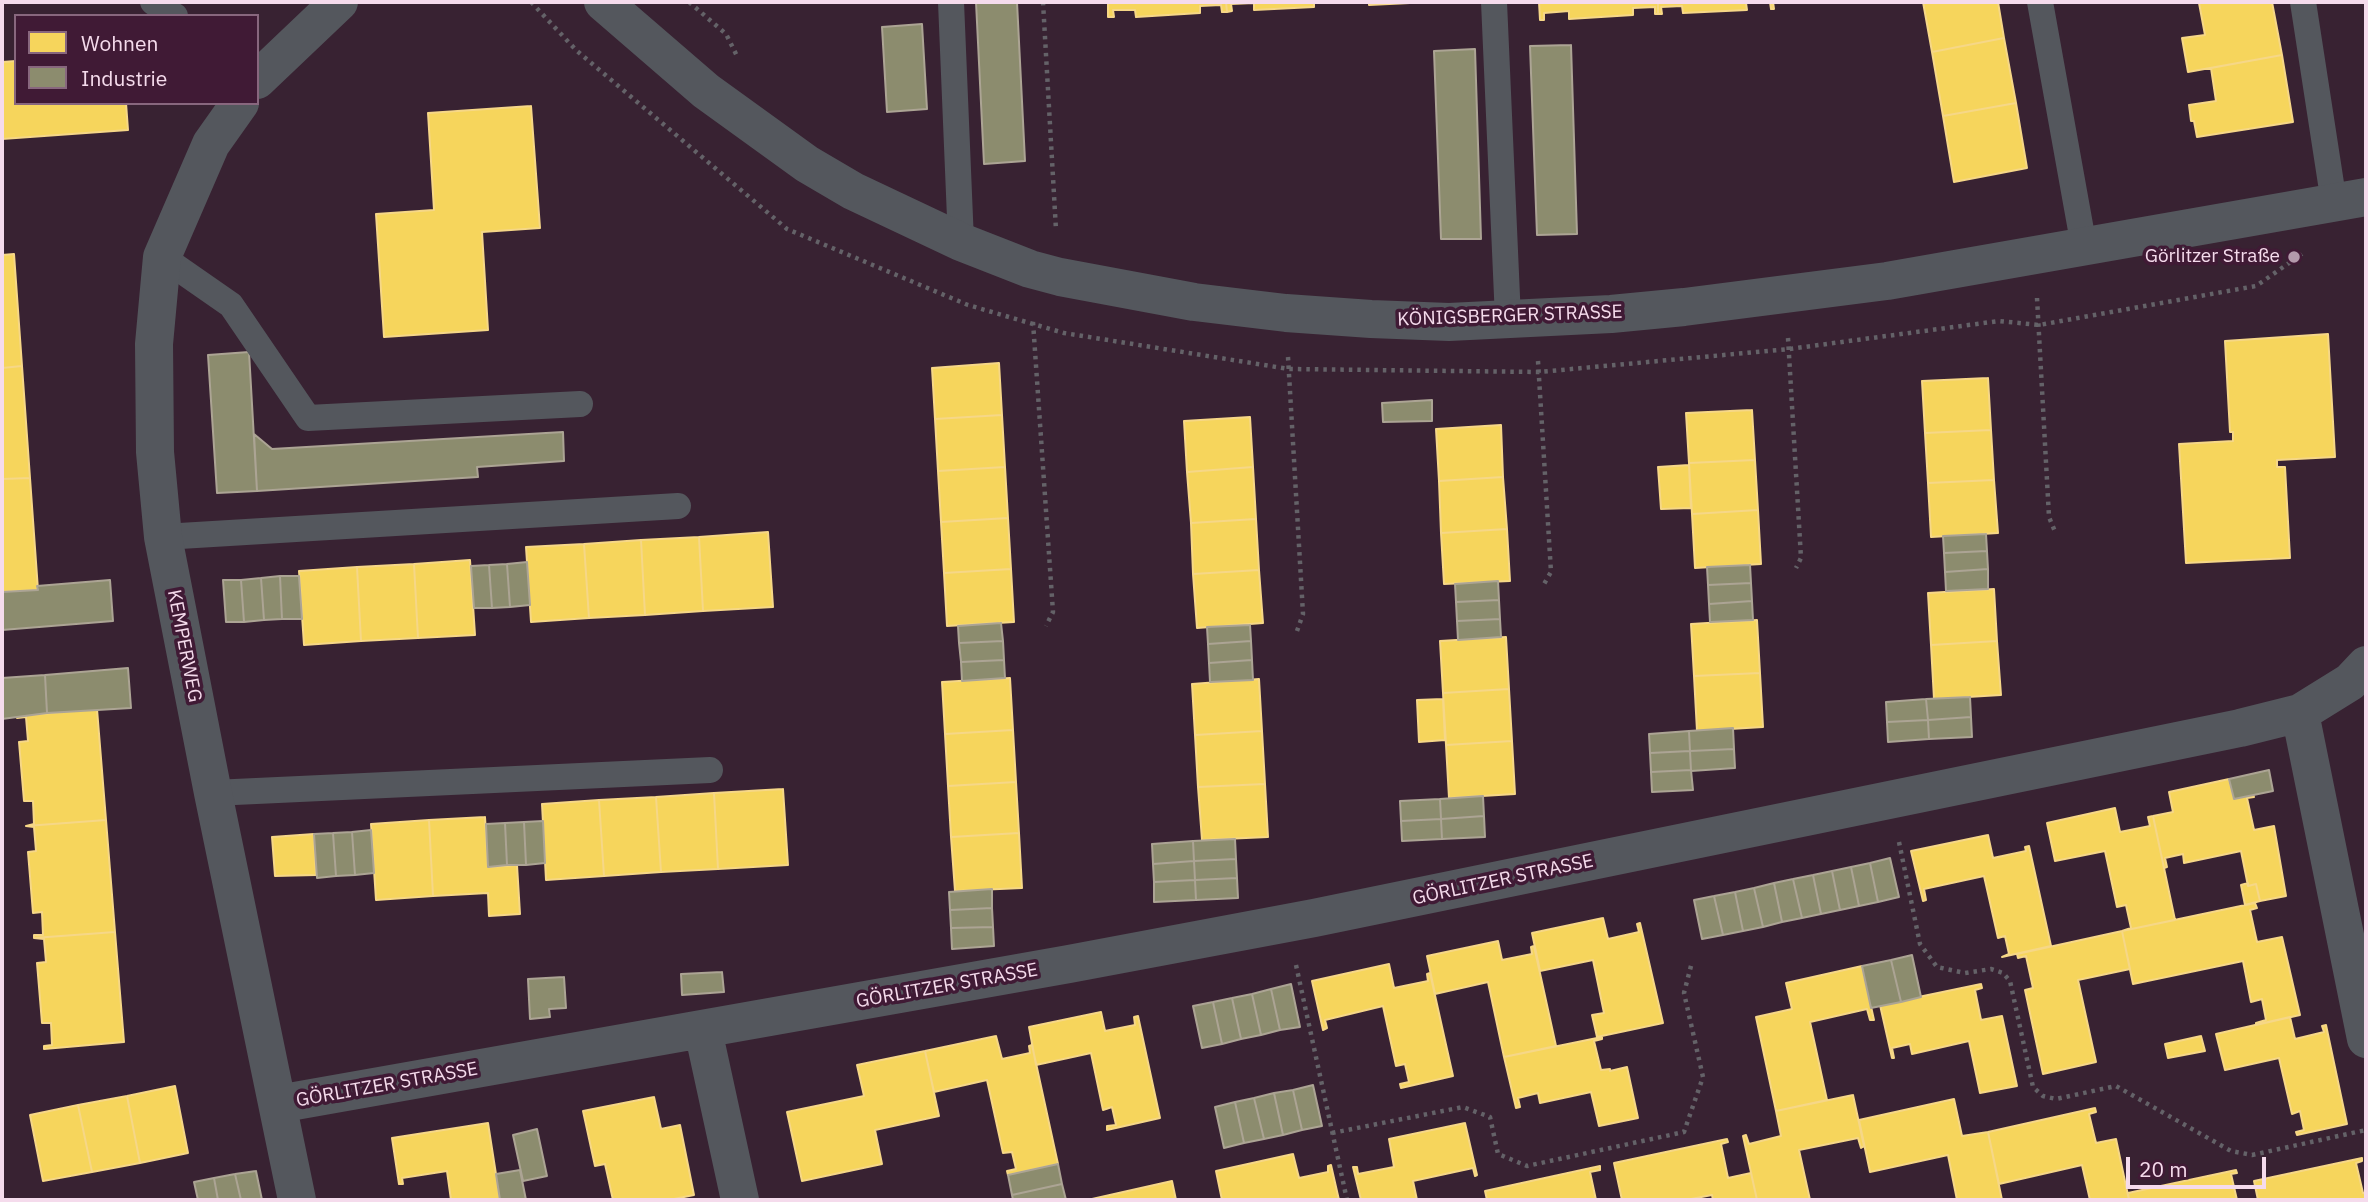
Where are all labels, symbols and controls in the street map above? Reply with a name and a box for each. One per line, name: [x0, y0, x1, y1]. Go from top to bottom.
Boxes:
legend: [14, 14, 259, 105]
text: Wohnen: [81, 29, 158, 57]
text: Industrie: [81, 64, 167, 92]
place label: Görlitzer Straße: [2145, 246, 2280, 268]
marker: Görlitzer Straße: [2286, 249, 2302, 265]
street label: KÖNIGSBERGER STRASSE: [1397, 301, 1623, 331]
street label: KEMPERWEG: [162, 588, 206, 704]
street label: GÖRLITZER STRASSE: [1410, 850, 1596, 910]
street label: GÖRLITZER STRASSE: [854, 959, 1040, 1013]
street label: GÖRLITZER STRASSE: [294, 1058, 480, 1112]
scale bar: [2130, 1142, 2270, 1186]
text: 20 m: [2139, 1155, 2188, 1183]

